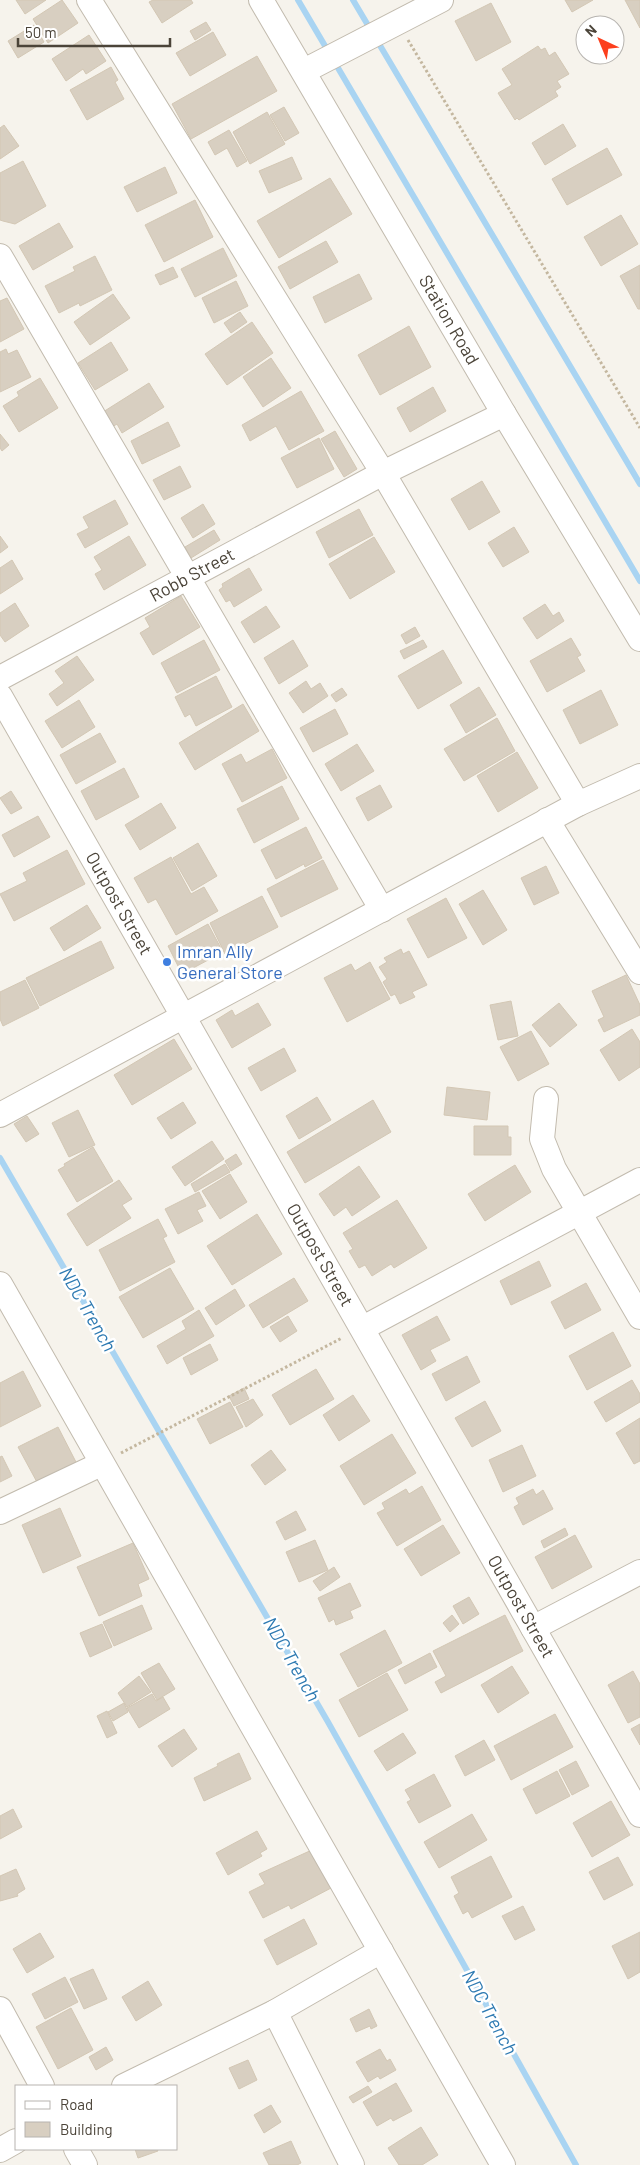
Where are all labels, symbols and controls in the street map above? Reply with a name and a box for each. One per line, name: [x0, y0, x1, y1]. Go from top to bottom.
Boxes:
scale bar: [18, 15, 170, 47]
north arrow: [575, 15, 625, 65]
text: N: [581, 21, 600, 40]
text: 50 m: [25, 23, 57, 41]
street label: Station Road: [415, 271, 485, 368]
street label: Robb Street: [145, 543, 238, 606]
street label: Outpost Street: [81, 848, 158, 958]
place label: Imran Ally General Store: [177, 940, 283, 983]
marker: Imran Ally General Store: [161, 956, 173, 968]
street label: Outpost Street: [282, 1199, 359, 1310]
water label: NDC Trench: [55, 1262, 122, 1355]
street label: Outpost Street: [484, 1551, 560, 1661]
water label: NDC Trench: [259, 1612, 326, 1705]
water label: NDC Trench: [458, 1965, 523, 2058]
legend: [15, 2085, 178, 2150]
text: Road: [60, 2095, 93, 2113]
text: Building: [60, 2120, 113, 2138]

